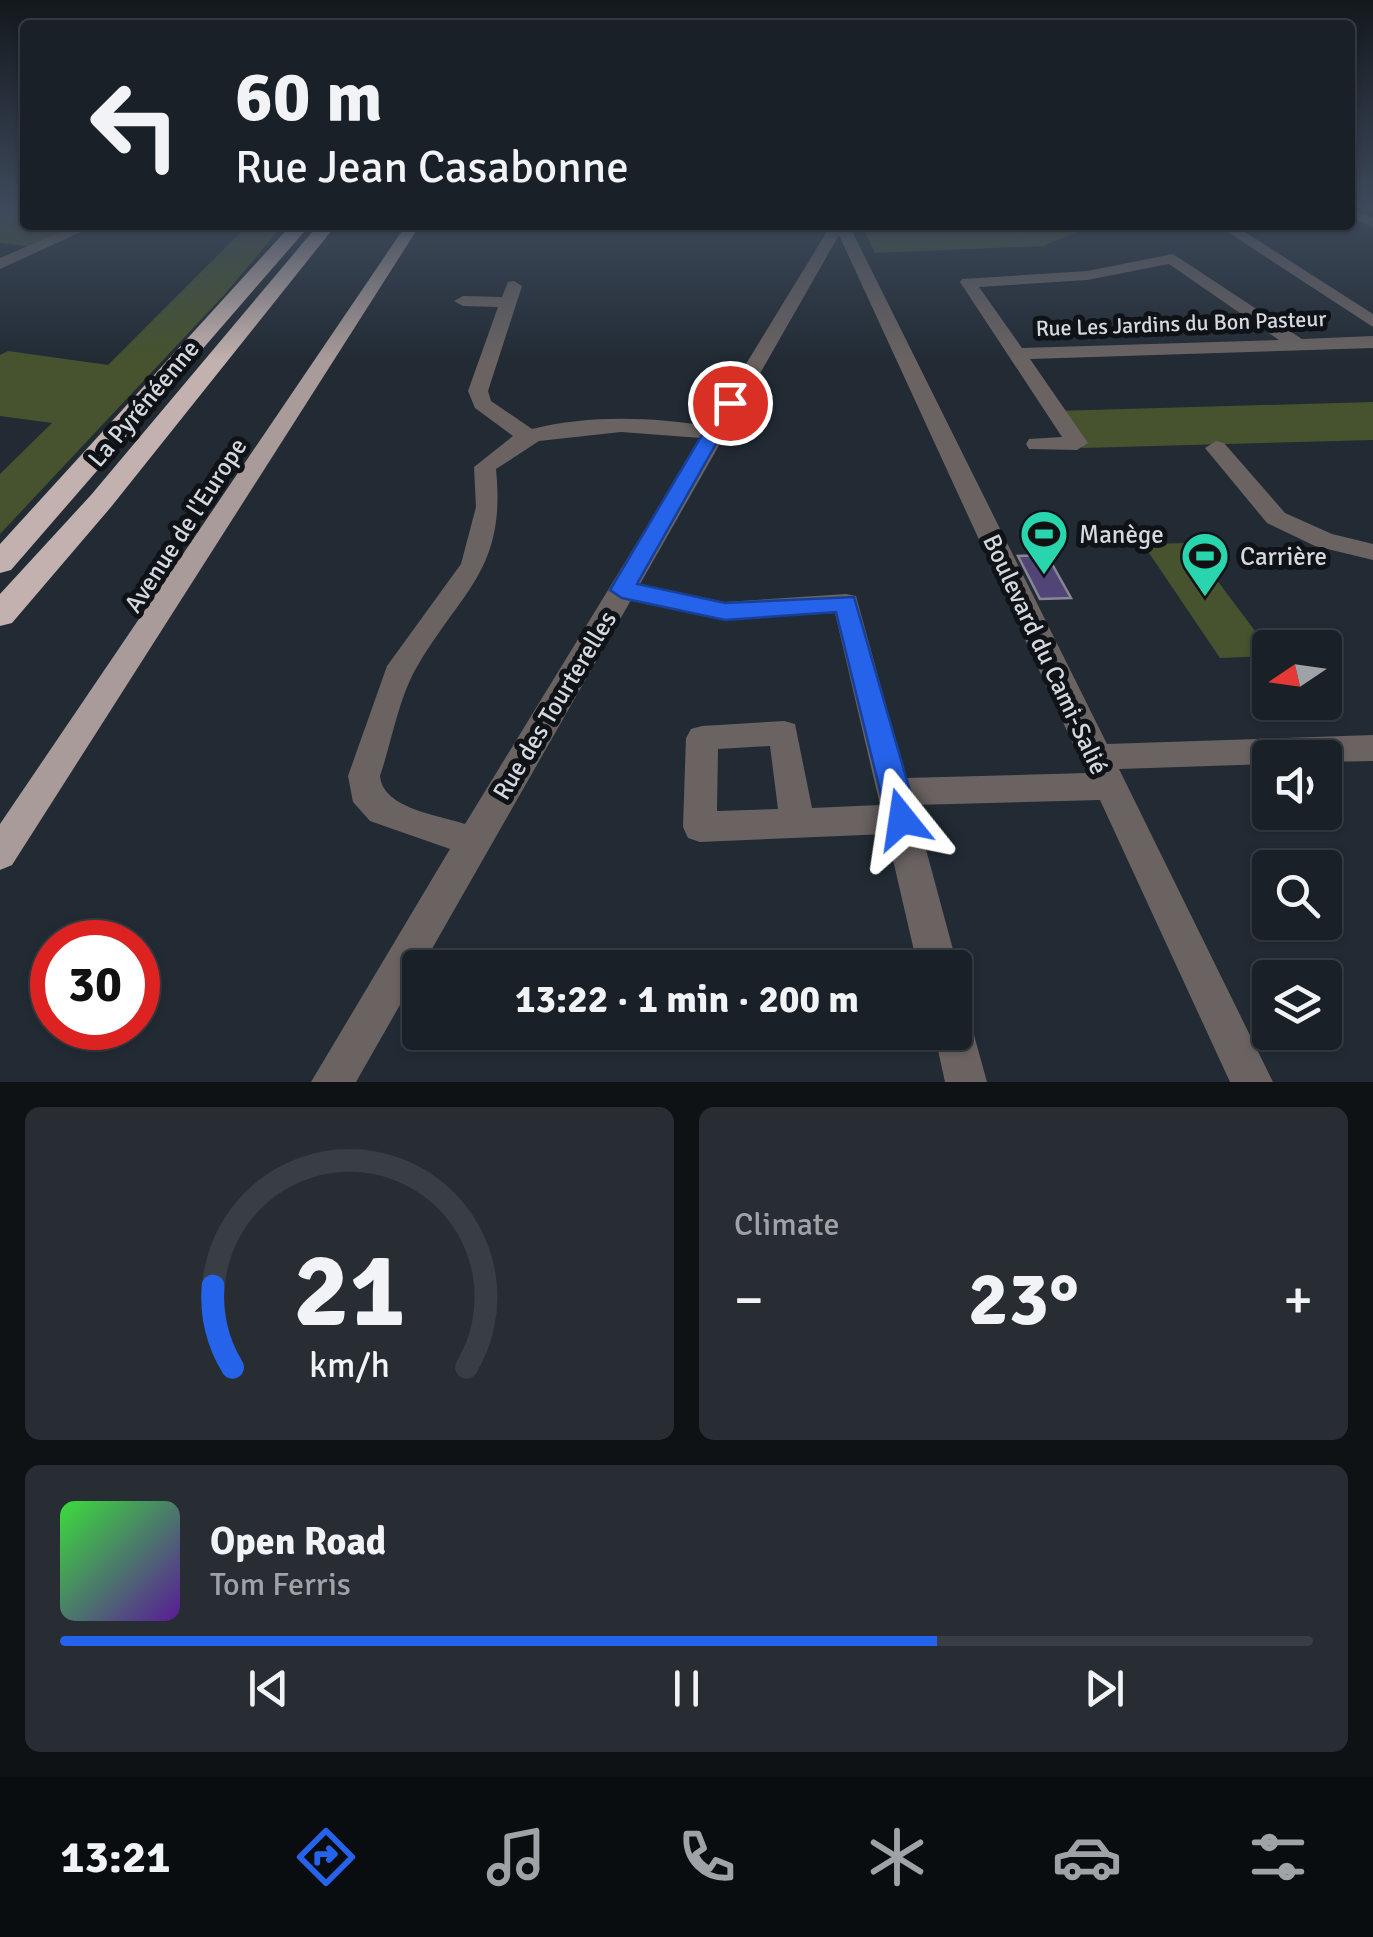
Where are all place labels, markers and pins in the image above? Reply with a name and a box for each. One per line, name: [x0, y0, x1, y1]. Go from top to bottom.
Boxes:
pin: [688, 361, 773, 446]
sports icon: Manège: [1018, 508, 1070, 576]
place label: Manège: [1079, 519, 1164, 550]
sports icon: Carrière: [1179, 530, 1231, 598]
place label: Carrière: [1240, 541, 1327, 572]

